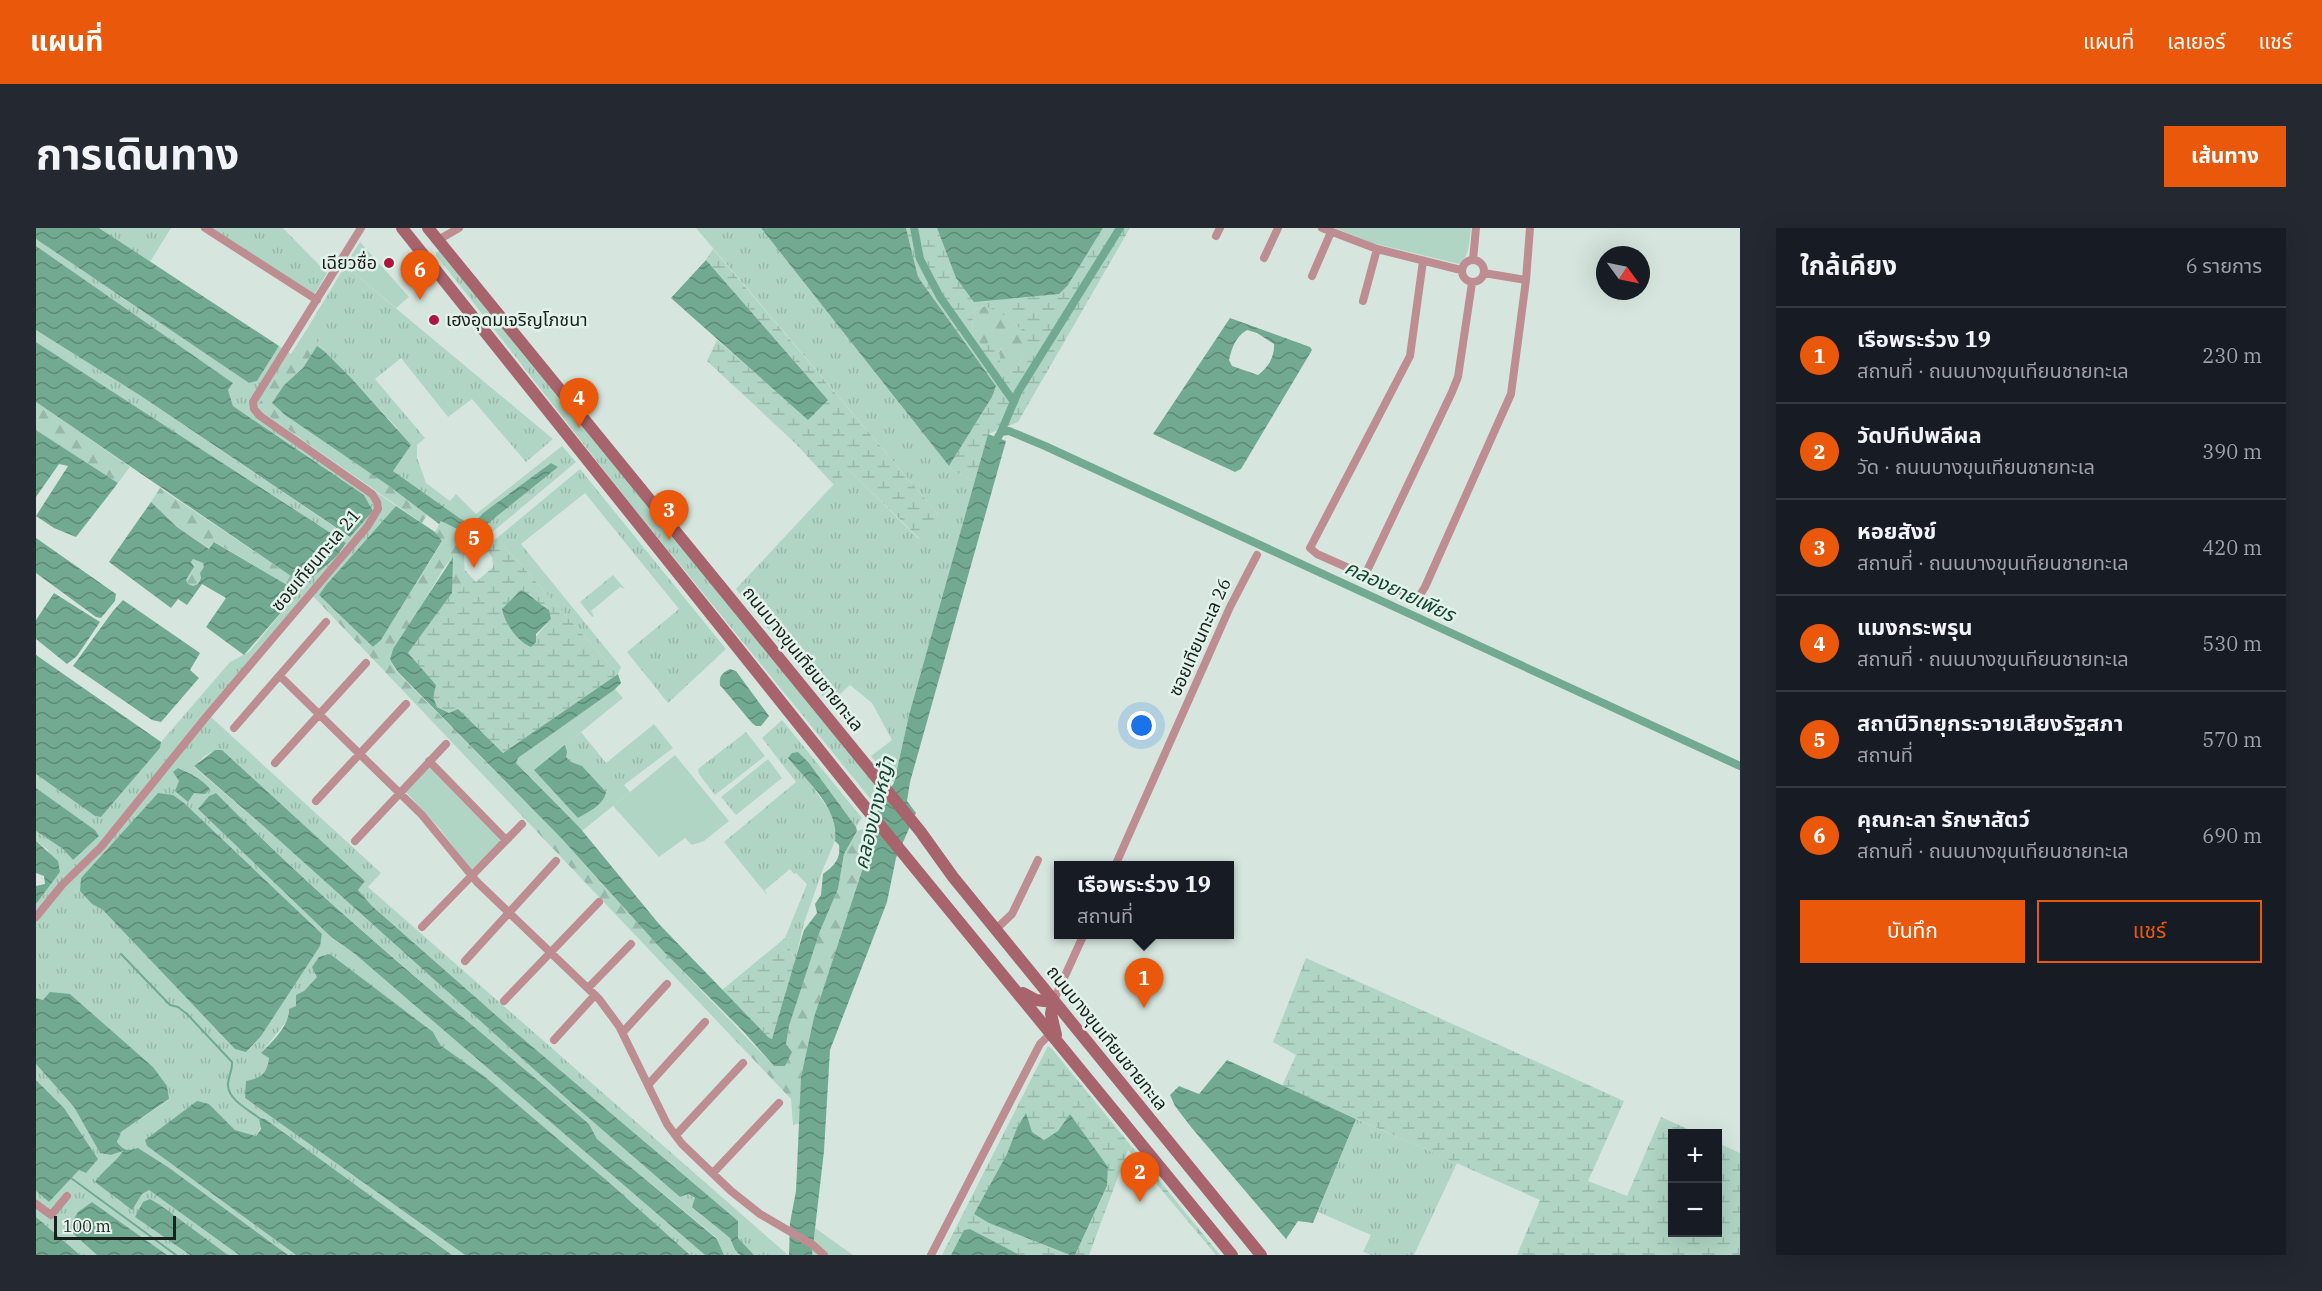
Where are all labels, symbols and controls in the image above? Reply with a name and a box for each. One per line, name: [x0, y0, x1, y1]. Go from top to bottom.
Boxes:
text: แผนที่: [30, 22, 103, 59]
text: แผนที่: [2083, 27, 2134, 55]
text: เลเยอร์: [2167, 27, 2226, 55]
text: แชร์: [2259, 27, 2292, 55]
text: การเดินทาง: [36, 126, 239, 181]
button: เส้นทาง: [2164, 126, 2286, 187]
north arrow: [1596, 246, 1650, 300]
text: ใกล้เคียง: [1800, 248, 1897, 282]
place label: เฉียวซื่อ: [321, 250, 377, 274]
pin: 6: [400, 250, 440, 300]
text: 6 รายการ: [2186, 252, 2262, 279]
marker: เฉียวซื่อ: [382, 256, 396, 270]
place label: เฮงอุดมเจริญโภชนา: [446, 308, 588, 331]
marker: เฮงอุดมเจริญโภชนา: [427, 313, 441, 327]
text: เรือพระร่วง 19: [1857, 324, 1991, 353]
text: 1: [1814, 342, 1826, 369]
text: 230 m: [2202, 342, 2262, 369]
text: สถานที่ · ถนนบางขุนเทียนชายทะเล: [1857, 357, 2129, 384]
pin: 4: [560, 378, 598, 428]
text: วัดปทีปพลีผล: [1857, 420, 1982, 449]
text: 2: [1814, 438, 1826, 465]
text: 390 m: [2202, 438, 2262, 465]
text: วัด · ถนนบางขุนเทียนชายทะเล: [1857, 453, 2095, 480]
pin: 3: [650, 490, 688, 540]
street label: ซอยเทียนทะเล 21: [266, 504, 365, 616]
text: หอยสังข์: [1857, 516, 1936, 545]
pin: 5: [454, 518, 494, 568]
text: 3: [1814, 534, 1826, 561]
text: 420 m: [2202, 534, 2262, 561]
text: สถานที่ · ถนนบางขุนเทียนชายทะเล: [1857, 549, 2129, 576]
water label: คลองยายเพียร: [1341, 553, 1461, 628]
street label: ซอยเทียนทะเล 26: [1163, 574, 1236, 700]
street label: ถนนบางขุนเทียนชายทะเล: [738, 582, 869, 736]
text: แมงกระพรุน: [1857, 612, 1973, 641]
text: 4: [1814, 630, 1826, 657]
text: 530 m: [2202, 630, 2262, 657]
text: สถานที่ · ถนนบางขุนเทียนชายทะเล: [1857, 645, 2129, 672]
text: สถานีวิทยุกระจายเสียงรัฐสภา: [1857, 708, 2123, 737]
your location: [1127, 711, 1156, 740]
text: 5: [1814, 726, 1826, 753]
text: 570 m: [2202, 726, 2262, 753]
text: สถานที่: [1857, 741, 1913, 768]
water label: คลองบางหญ้า: [847, 753, 901, 872]
text: คุณกะลา รักษาสัตว์: [1857, 804, 2030, 833]
text: 6: [1814, 822, 1826, 849]
text: 690 m: [2202, 822, 2262, 849]
text: สถานที่ · ถนนบางขุนเทียนชายทะเล: [1857, 837, 2129, 864]
popup: [1054, 861, 1234, 939]
text: เรือพระร่วง 19: [1077, 869, 1211, 898]
button: บันทึก: [1800, 900, 2025, 963]
button: แชร์: [2037, 900, 2262, 963]
text: สถานที่: [1077, 902, 1133, 929]
pin: 1: [1124, 958, 1164, 1008]
street label: ถนนบางขุนเทียนชายทะเล: [1042, 961, 1173, 1115]
map controls: [1668, 1129, 1722, 1237]
button: +: [1668, 1129, 1722, 1183]
pin: 2: [1120, 1152, 1160, 1202]
button: −: [1668, 1183, 1722, 1237]
scale bar: [54, 1213, 176, 1240]
text: 100 m: [63, 1216, 111, 1236]

